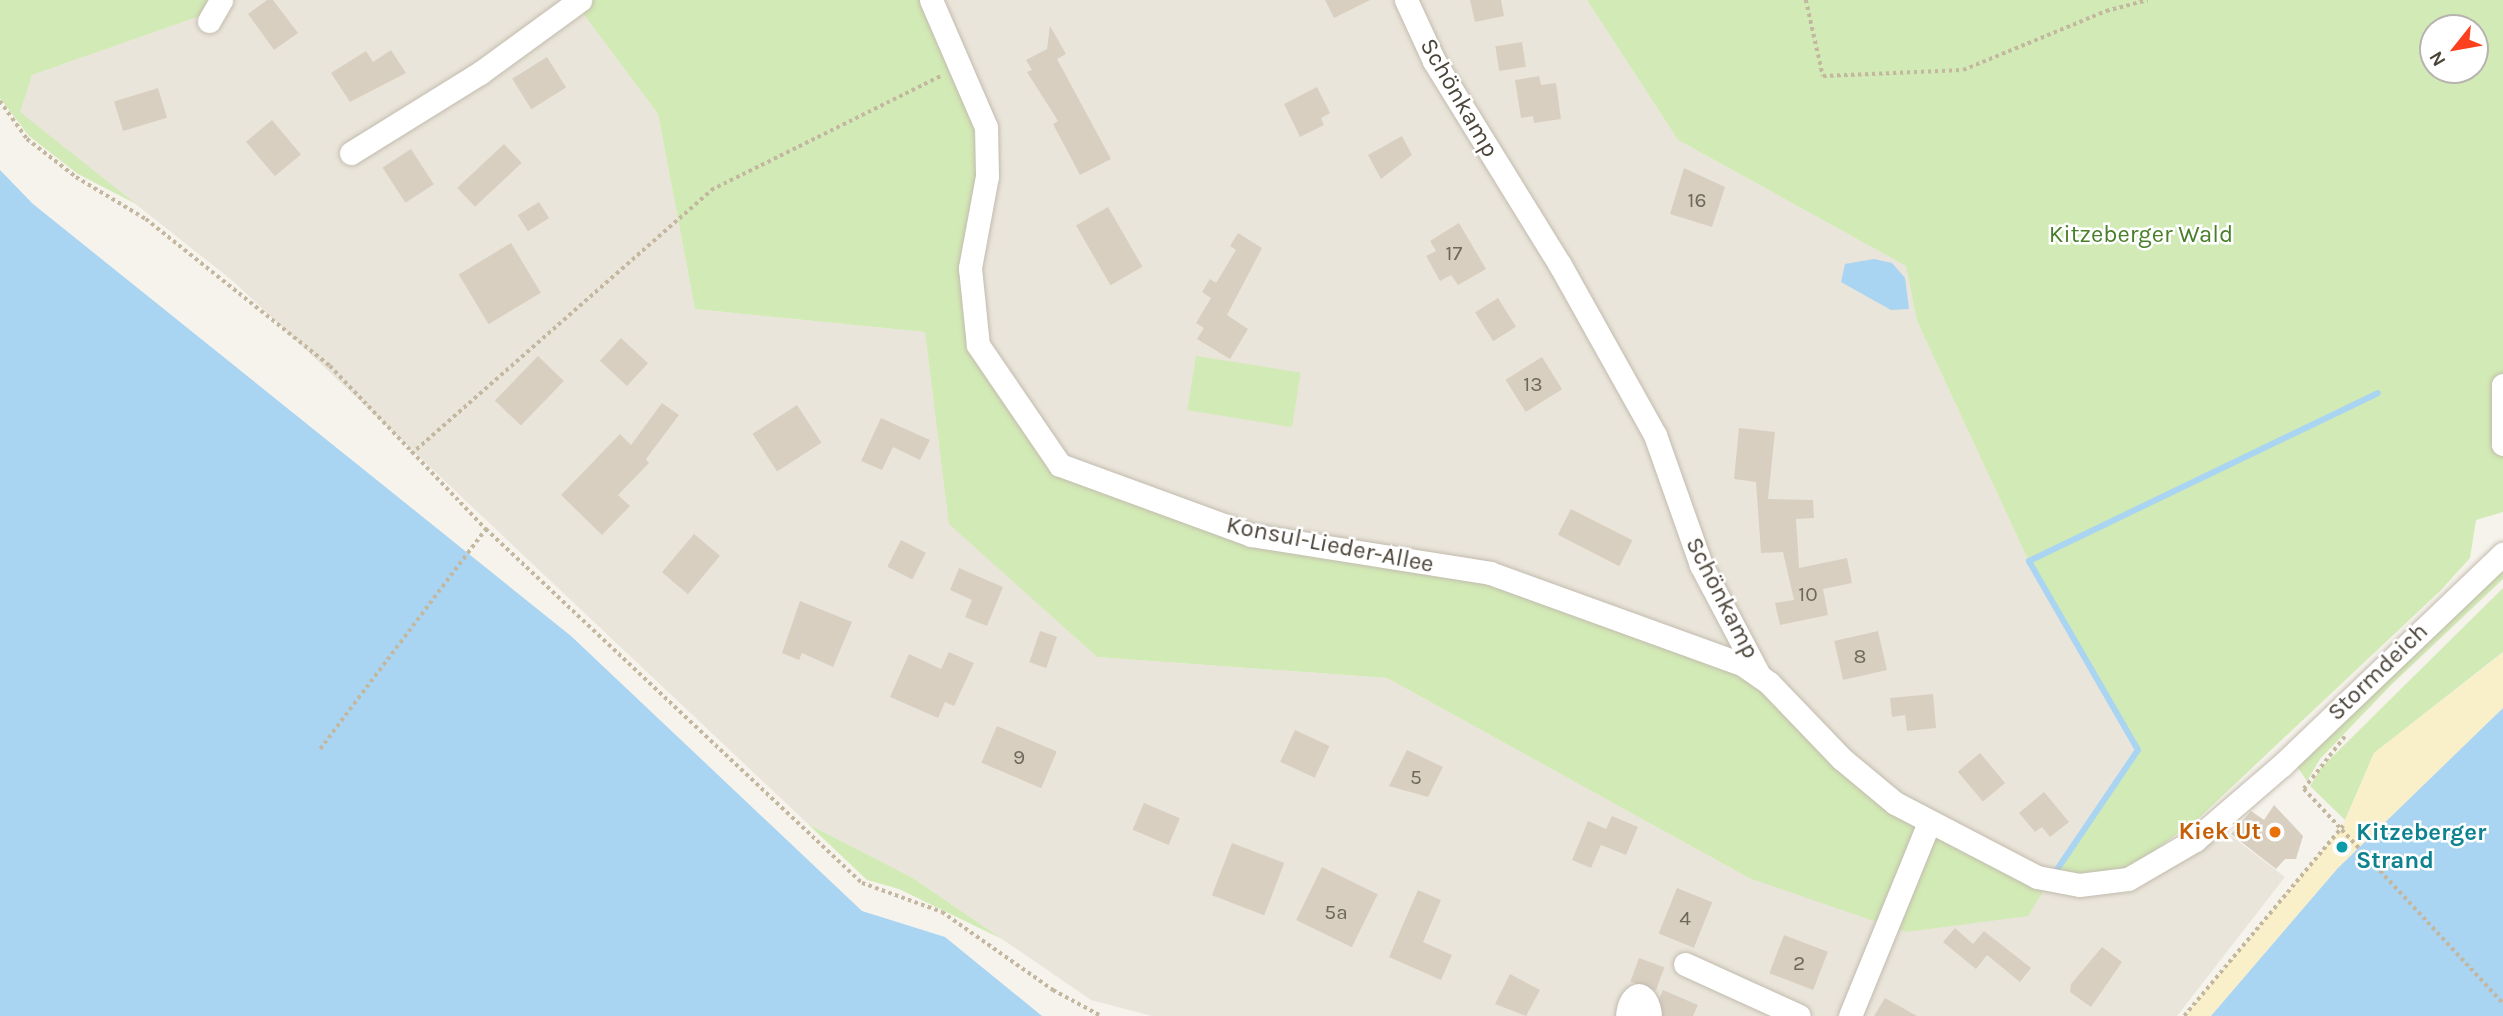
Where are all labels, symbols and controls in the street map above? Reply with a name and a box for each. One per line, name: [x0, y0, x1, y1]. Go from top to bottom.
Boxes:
north arrow: [2419, 14, 2489, 84]
street label: Schönkamp: [1413, 34, 1505, 162]
text: N: [2425, 47, 2451, 70]
house number: 16: [1688, 187, 1706, 213]
park label: Kitzeberger Wald: [2049, 221, 2233, 249]
house number: 17: [1446, 240, 1462, 266]
house number: 13: [1523, 371, 1543, 397]
street label: Konsul-Lieder-Allee: [1224, 511, 1436, 579]
street label: Schönkamp: [1679, 533, 1765, 663]
house number: 10: [1798, 581, 1818, 607]
street label: Stormdeich: [2322, 617, 2434, 727]
house number: 8: [1854, 643, 1866, 669]
house number: 9: [1013, 744, 1025, 770]
house number: 5: [1410, 764, 1422, 790]
place label: Kiek Ut: [2178, 818, 2261, 846]
place label: Kitzeberger Strand: [2356, 819, 2486, 875]
marker: Kiek Ut: [2267, 824, 2283, 840]
marker: Kitzeberger Strand: [2334, 839, 2350, 855]
house number: 5a: [1324, 899, 1348, 925]
house number: 4: [1679, 905, 1691, 931]
house number: 2: [1793, 950, 1805, 976]

